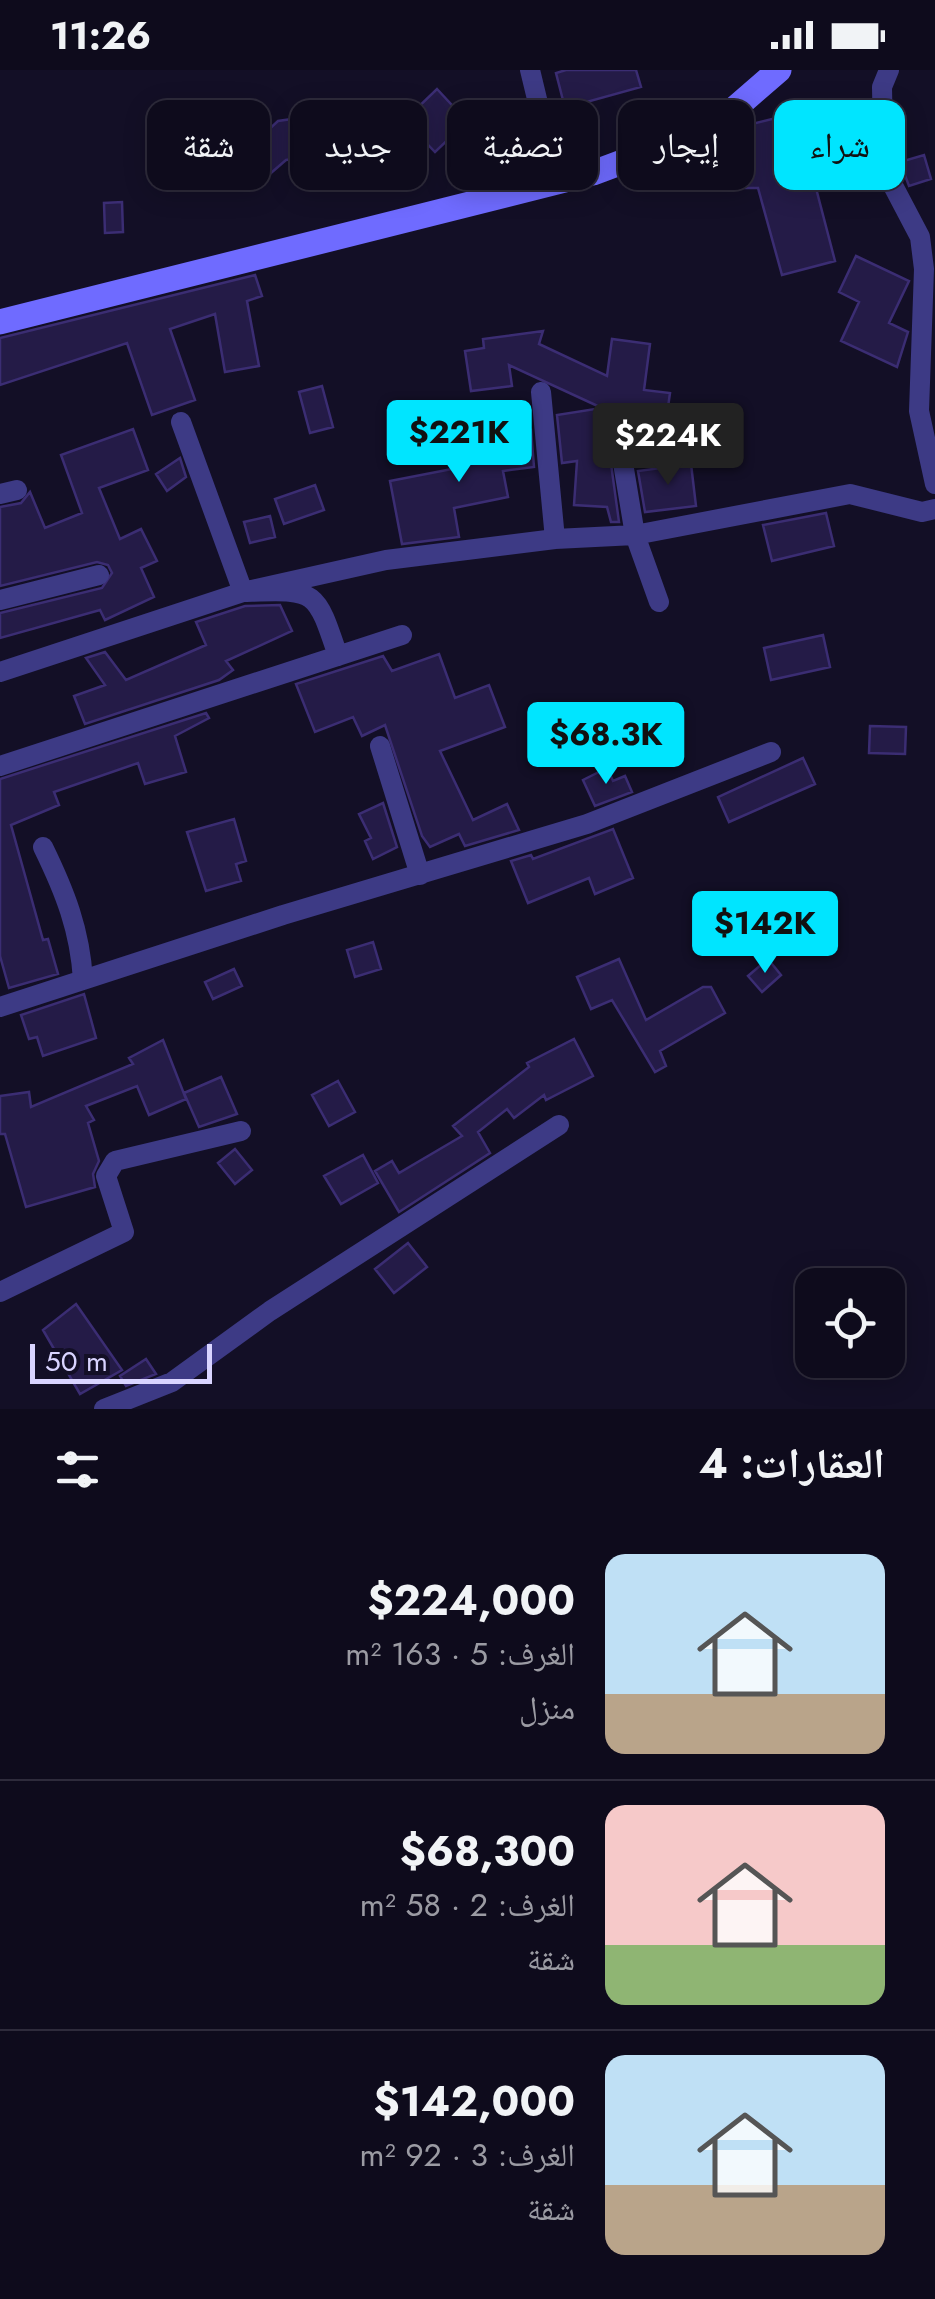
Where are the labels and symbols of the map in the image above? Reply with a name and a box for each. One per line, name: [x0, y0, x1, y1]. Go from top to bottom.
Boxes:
pin: $221K: [389, 400, 529, 485]
pin: $224K: [598, 403, 738, 488]
pin: $68.3K: [525, 702, 687, 787]
pin: $142K: [695, 891, 835, 976]
scale bar: [30, 1339, 212, 1384]

